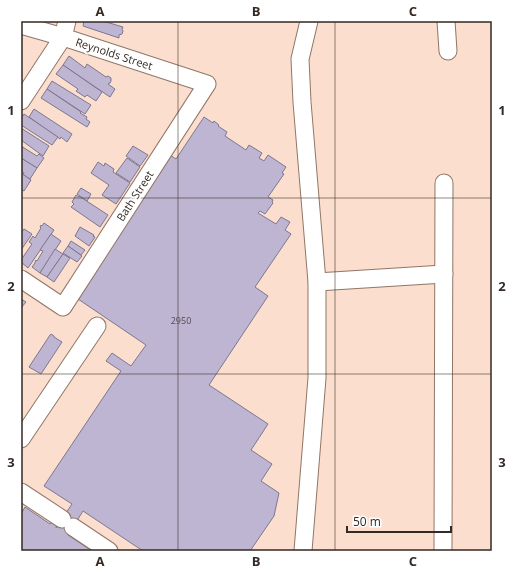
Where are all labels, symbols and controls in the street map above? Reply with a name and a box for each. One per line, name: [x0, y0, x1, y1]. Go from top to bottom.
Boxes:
text: A: [96, 2, 105, 20]
text: B: [252, 2, 261, 20]
text: C: [409, 2, 417, 20]
street label: Reynolds Street: [74, 34, 155, 73]
text: 1: [7, 101, 15, 119]
text: 1: [498, 101, 506, 119]
street label: Bath Street: [113, 167, 157, 224]
text: 2: [7, 277, 15, 295]
text: 2: [498, 277, 506, 295]
house number: 2950: [171, 314, 191, 327]
text: 3: [7, 453, 15, 471]
text: 3: [498, 453, 506, 471]
scale bar: [347, 508, 451, 534]
text: 50 m: [353, 513, 381, 530]
text: A: [96, 552, 105, 570]
text: B: [252, 552, 261, 570]
text: C: [409, 552, 417, 570]

